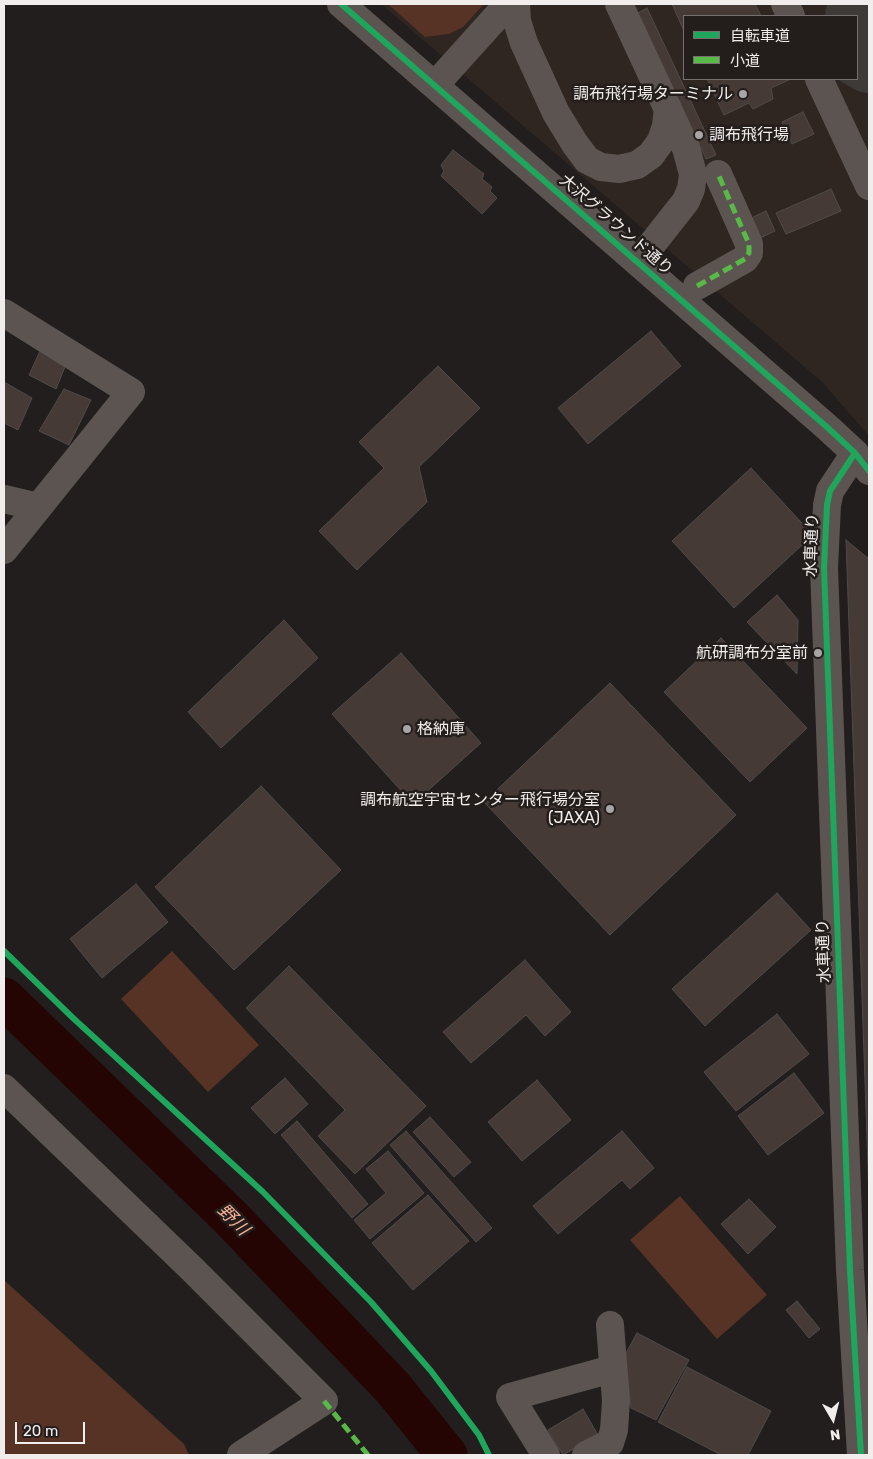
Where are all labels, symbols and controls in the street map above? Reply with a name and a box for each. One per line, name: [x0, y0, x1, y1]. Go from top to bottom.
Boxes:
legend: [683, 15, 858, 80]
text: 自転車道: [730, 27, 790, 45]
text: 小道: [730, 52, 760, 70]
place label: 調布飛行場ターミナル: [573, 84, 733, 104]
marker: 調布飛行場ターミナル: [737, 88, 749, 100]
place label: 調布飛行場: [709, 125, 789, 145]
marker: 調布飛行場: [693, 129, 705, 141]
street label: 大沢グラウンド通り: [555, 171, 677, 279]
street label: 水車通り: [801, 513, 823, 577]
place label: 航研調布分室前: [696, 643, 808, 663]
marker: 航研調布分室前: [812, 647, 824, 659]
place label: 格納庫: [417, 719, 465, 739]
marker: 格納庫: [401, 723, 413, 735]
place label: 調布航空宇宙センター飛行場分室 (JAXA): [360, 790, 600, 828]
marker: 調布航空宇宙センター飛行場分室 (JAXA): [604, 803, 616, 815]
street label: 水車通り: [813, 919, 835, 983]
water label: 野川: [213, 1200, 253, 1240]
north arrow: [808, 1394, 858, 1444]
scale bar: [18, 1412, 88, 1444]
text: 20 m: [23, 1422, 58, 1440]
text: N: [829, 1425, 841, 1443]

